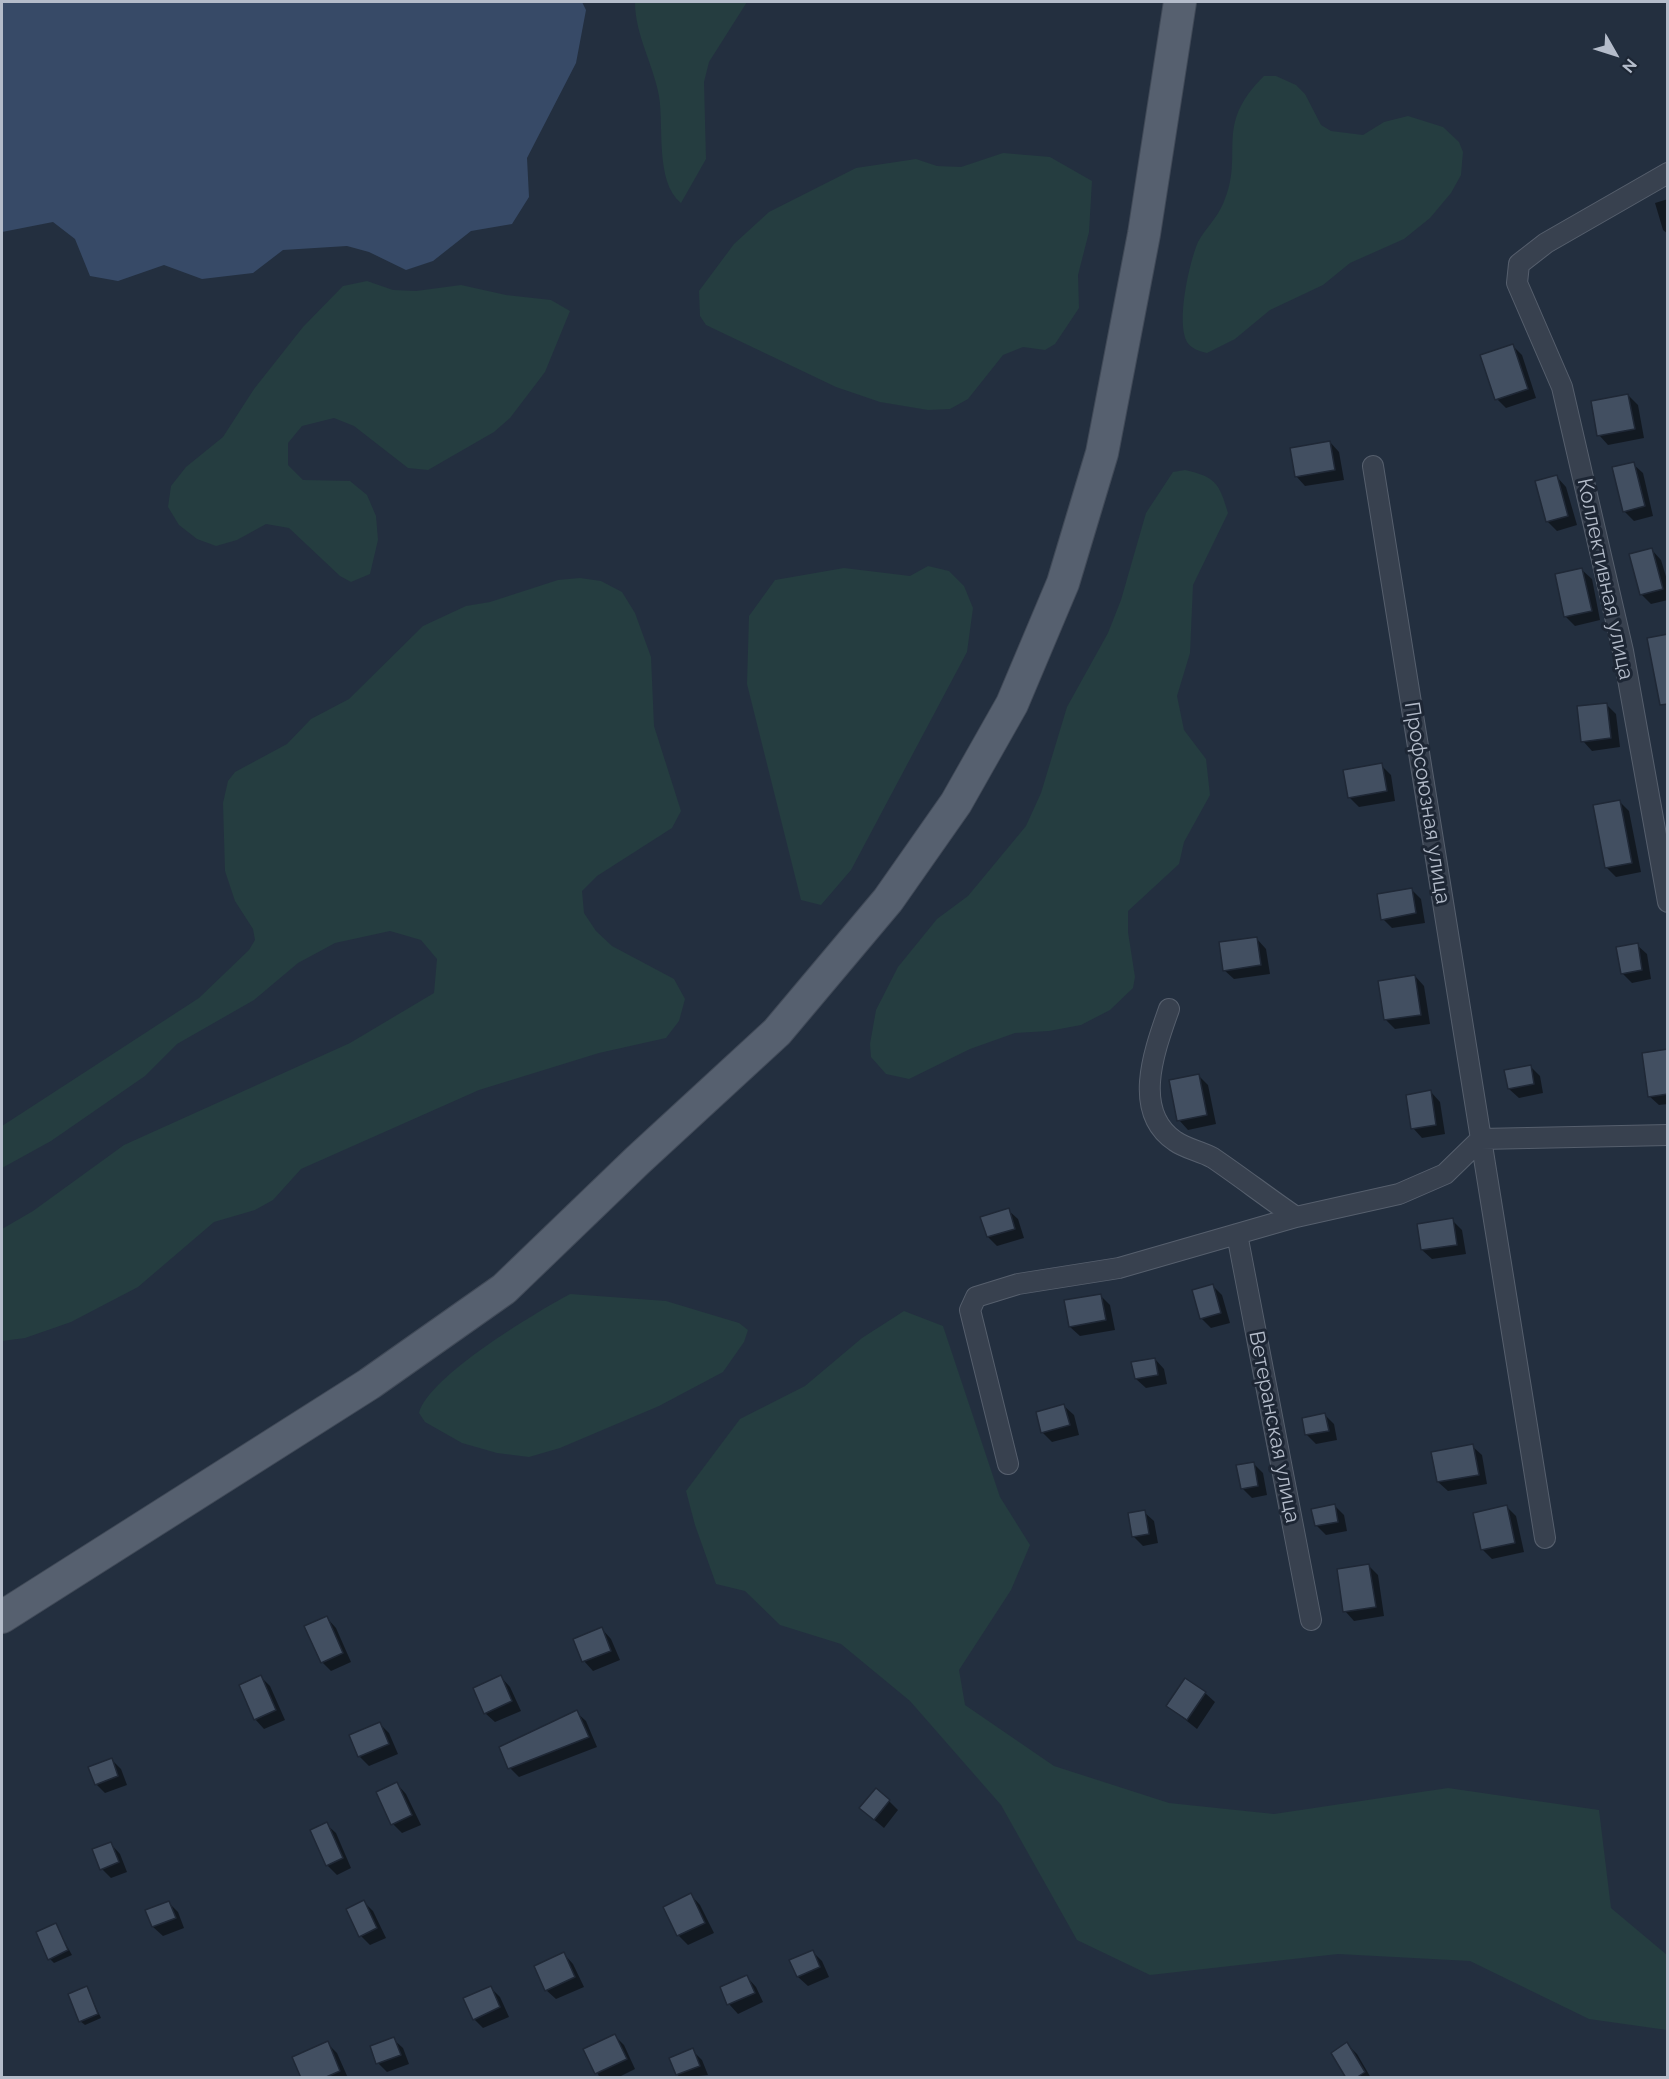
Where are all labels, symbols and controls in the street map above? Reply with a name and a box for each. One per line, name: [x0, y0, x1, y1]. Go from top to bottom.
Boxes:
north arrow: [1585, 24, 1645, 84]
text: N: [1618, 55, 1641, 76]
street label: Коллективная улица: [1571, 476, 1639, 682]
street label: Профсоюзная улица: [1399, 700, 1455, 906]
street label: Ветеранская улица: [1243, 1329, 1305, 1525]

